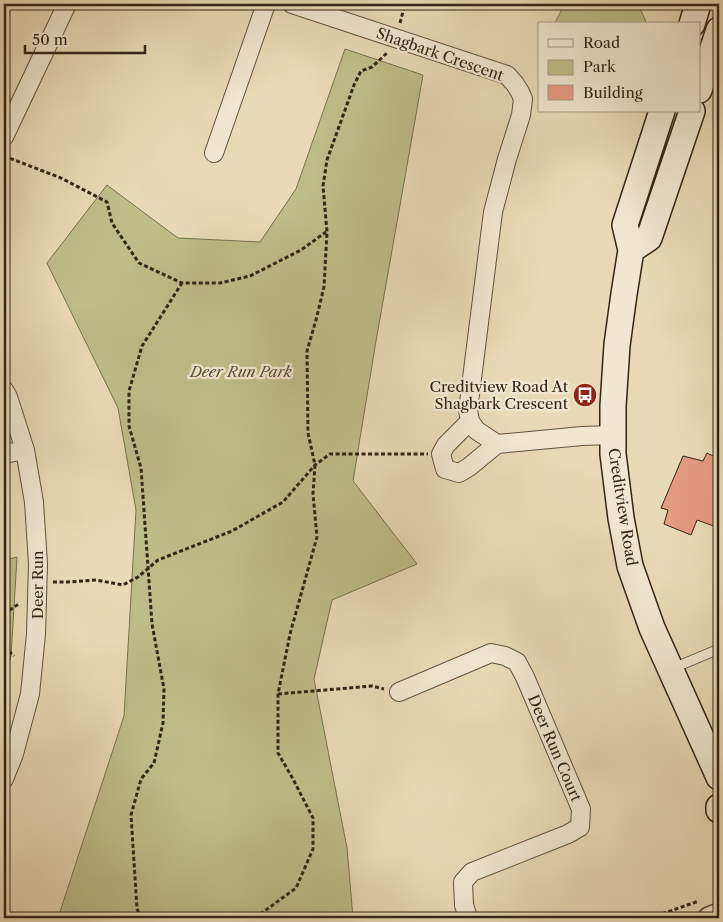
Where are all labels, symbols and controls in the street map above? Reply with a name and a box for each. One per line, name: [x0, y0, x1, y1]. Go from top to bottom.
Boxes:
scale bar: [25, 22, 145, 54]
legend: [538, 22, 700, 112]
street label: Shagbark Crescent: [374, 23, 507, 85]
text: 50 m: [32, 30, 68, 49]
text: Road: [583, 33, 620, 52]
text: Park: [583, 57, 617, 76]
text: Building: [583, 83, 643, 102]
park label: Deer Run Park: [189, 362, 292, 381]
place label: Creditview Road At Shagbark Crescent: [429, 377, 569, 413]
bus stop icon: Creditview Road At Shagbark Crescent: [572, 382, 598, 408]
street label: Creditview Road: [604, 447, 642, 567]
street label: Deer Run: [28, 550, 47, 619]
street label: Deer Run Court: [524, 692, 586, 805]

